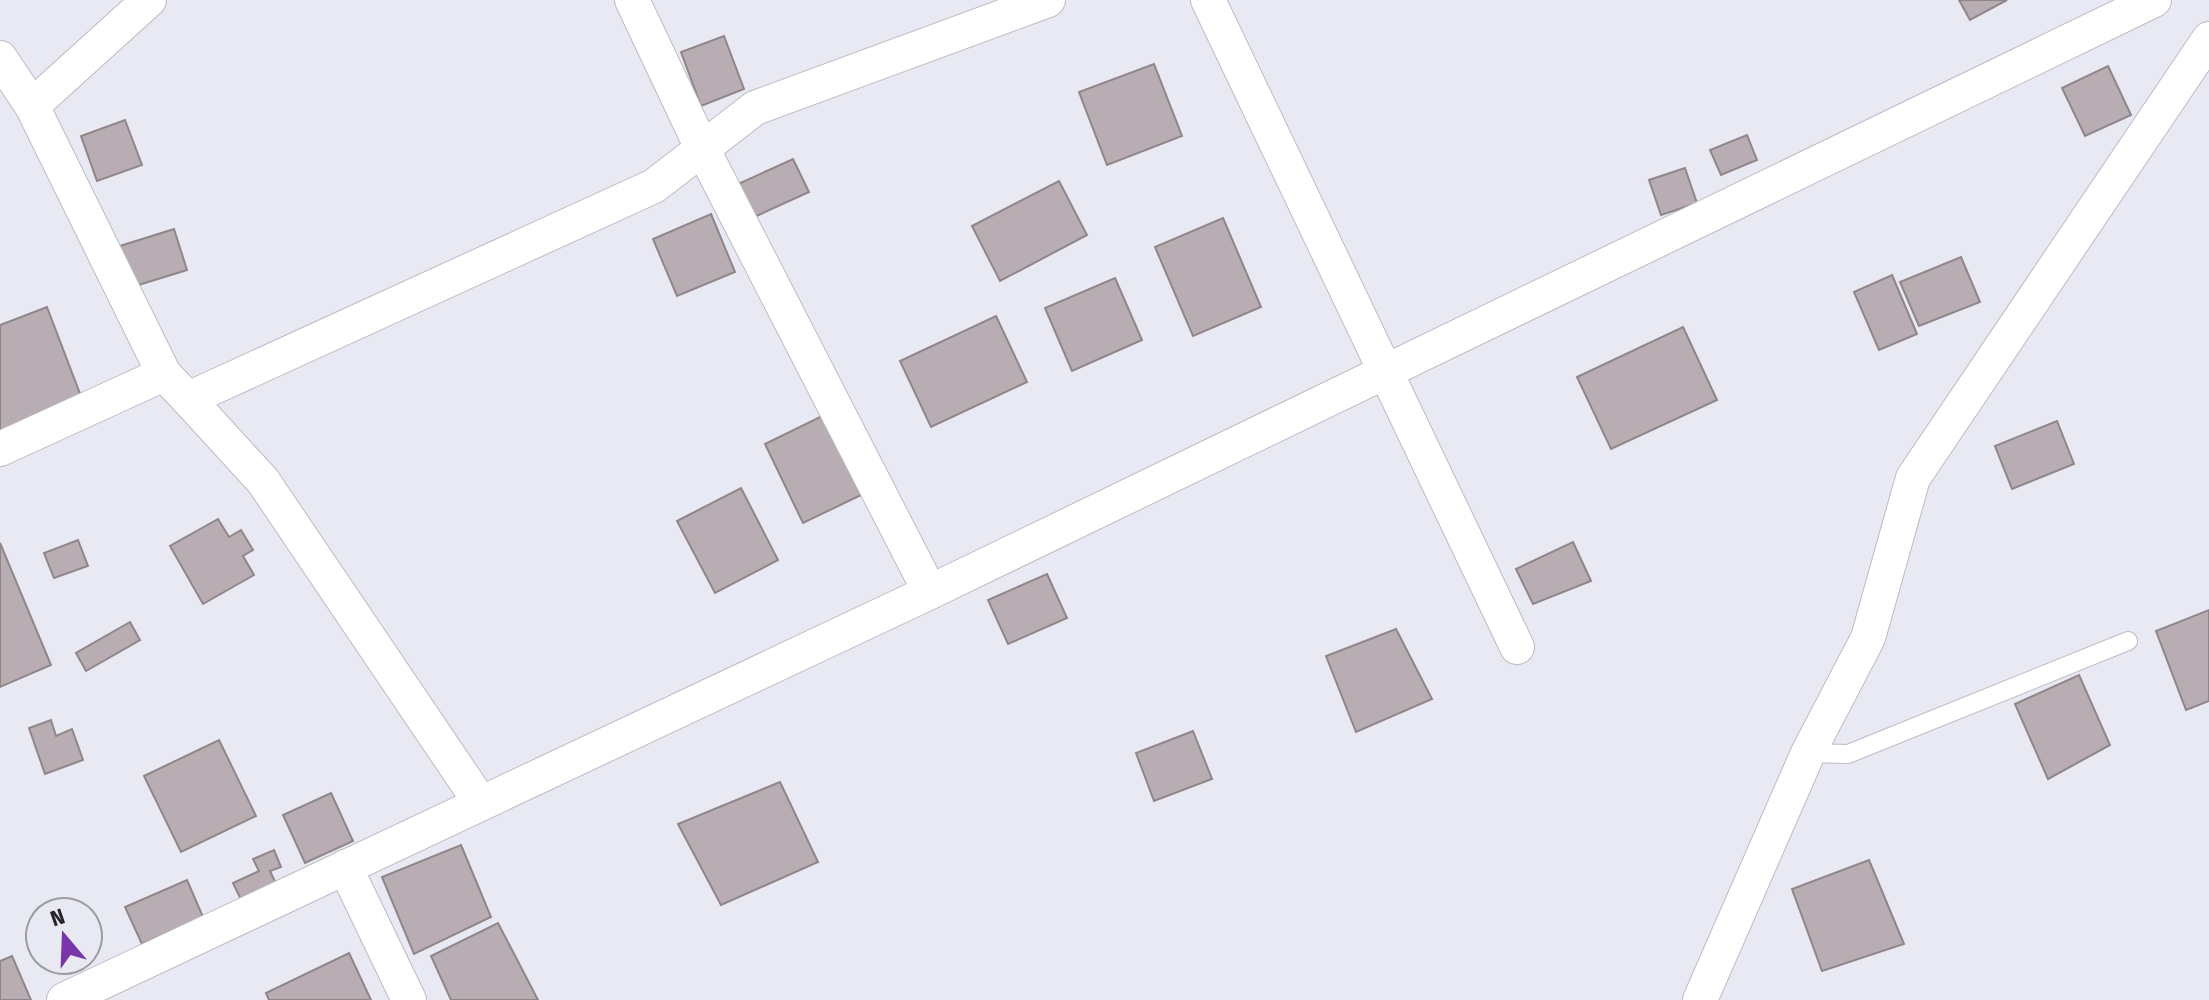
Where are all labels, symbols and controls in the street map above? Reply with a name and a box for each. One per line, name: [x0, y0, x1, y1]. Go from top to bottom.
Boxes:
north arrow: [24, 896, 104, 976]
text: N: [47, 903, 68, 932]

